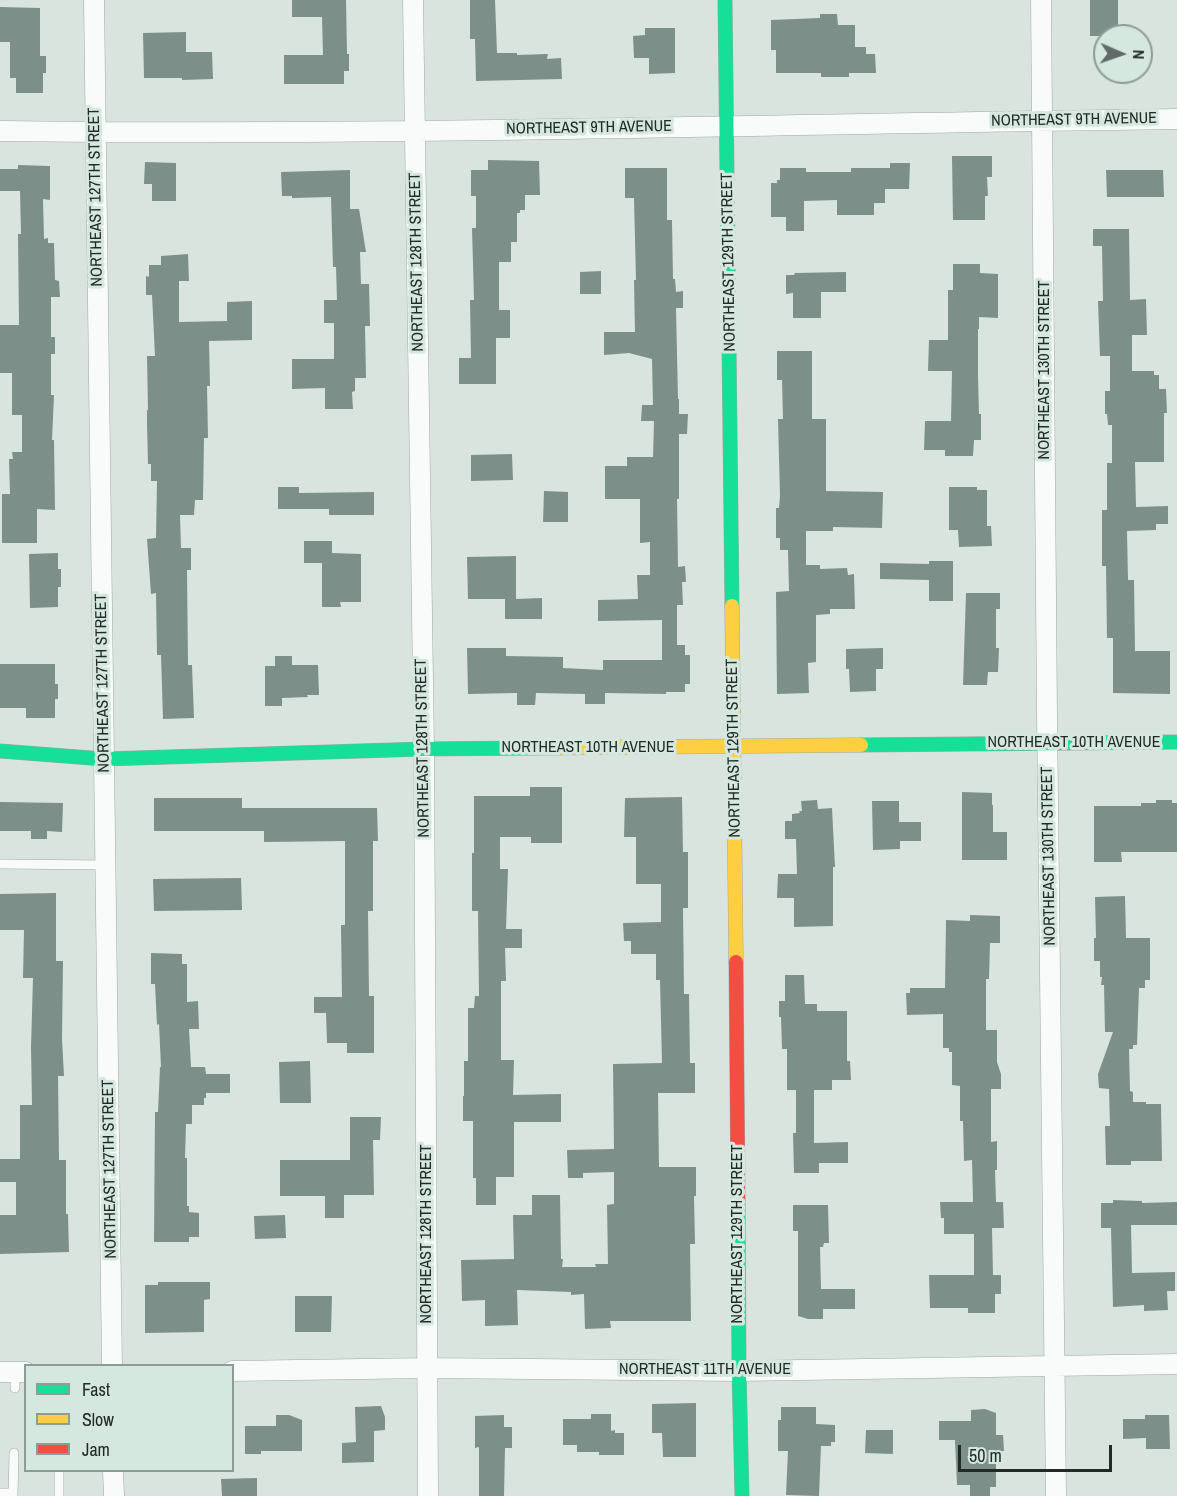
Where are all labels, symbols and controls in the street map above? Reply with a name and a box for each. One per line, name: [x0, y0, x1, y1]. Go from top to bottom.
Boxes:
north arrow: [1093, 24, 1153, 84]
text: N: [1128, 49, 1150, 60]
street label: NORTHEAST 127TH STREET: [85, 107, 107, 287]
street label: NORTHEAST 9TH AVENUE: [991, 109, 1157, 131]
street label: NORTHEAST 9TH AVENUE: [506, 117, 672, 139]
street label: NORTHEAST 128TH STREET: [406, 172, 428, 352]
street label: NORTHEAST 129TH STREET: [718, 172, 740, 352]
street label: NORTHEAST 130TH STREET: [1035, 280, 1055, 460]
street label: NORTHEAST 127TH STREET: [92, 593, 114, 773]
street label: NORTHEAST 128TH STREET: [412, 658, 434, 838]
street label: NORTHEAST 129TH STREET: [723, 658, 745, 838]
street label: NORTHEAST 10TH AVENUE: [987, 733, 1161, 753]
street label: NORTHEAST 10TH AVENUE: [501, 738, 675, 758]
street label: NORTHEAST 130TH STREET: [1038, 766, 1060, 946]
street label: NORTHEAST 127TH STREET: [99, 1079, 121, 1259]
street label: NORTHEAST 128TH STREET: [417, 1144, 437, 1324]
street label: NORTHEAST 129TH STREET: [728, 1144, 748, 1324]
street label: NORTHEAST 11TH AVENUE: [619, 1360, 791, 1380]
legend: [24, 1364, 234, 1472]
text: Fast: [82, 1377, 110, 1402]
text: Slow: [82, 1407, 114, 1432]
scale bar: [961, 1433, 1116, 1471]
text: Jam: [82, 1437, 110, 1462]
text: 50 m: [969, 1443, 1002, 1468]

